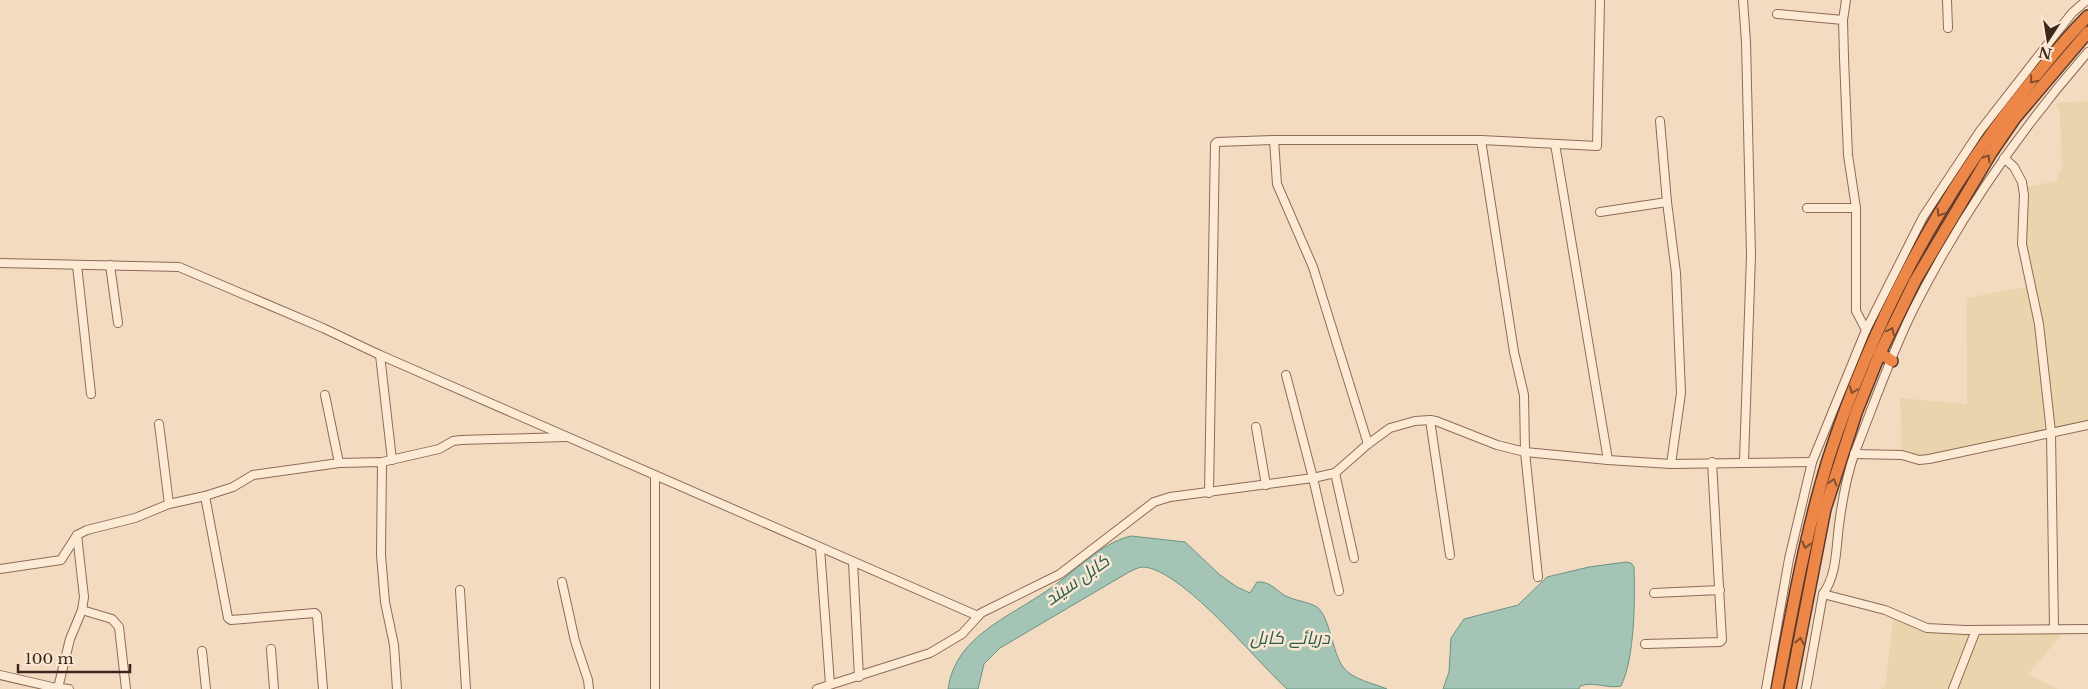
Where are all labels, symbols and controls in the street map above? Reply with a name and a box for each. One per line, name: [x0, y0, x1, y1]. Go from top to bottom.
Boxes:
north arrow: [2023, 15, 2073, 65]
text: N: [2037, 43, 2054, 63]
one-way arrow: [2030, 74, 2039, 83]
one-way arrow: [1981, 155, 1991, 164]
one-way arrow: [1937, 207, 1946, 216]
one-way arrow: [1884, 327, 1894, 336]
one-way arrow: [1849, 385, 1859, 393]
one-way arrow: [1827, 478, 1838, 487]
one-way arrow: [1801, 541, 1812, 550]
water label: کابل سيند: [1040, 549, 1114, 610]
water label: دریائے کابل: [1250, 627, 1331, 649]
one-way arrow: [1794, 637, 1804, 646]
scale bar: [18, 642, 130, 674]
text: 100 m: [25, 649, 74, 668]

